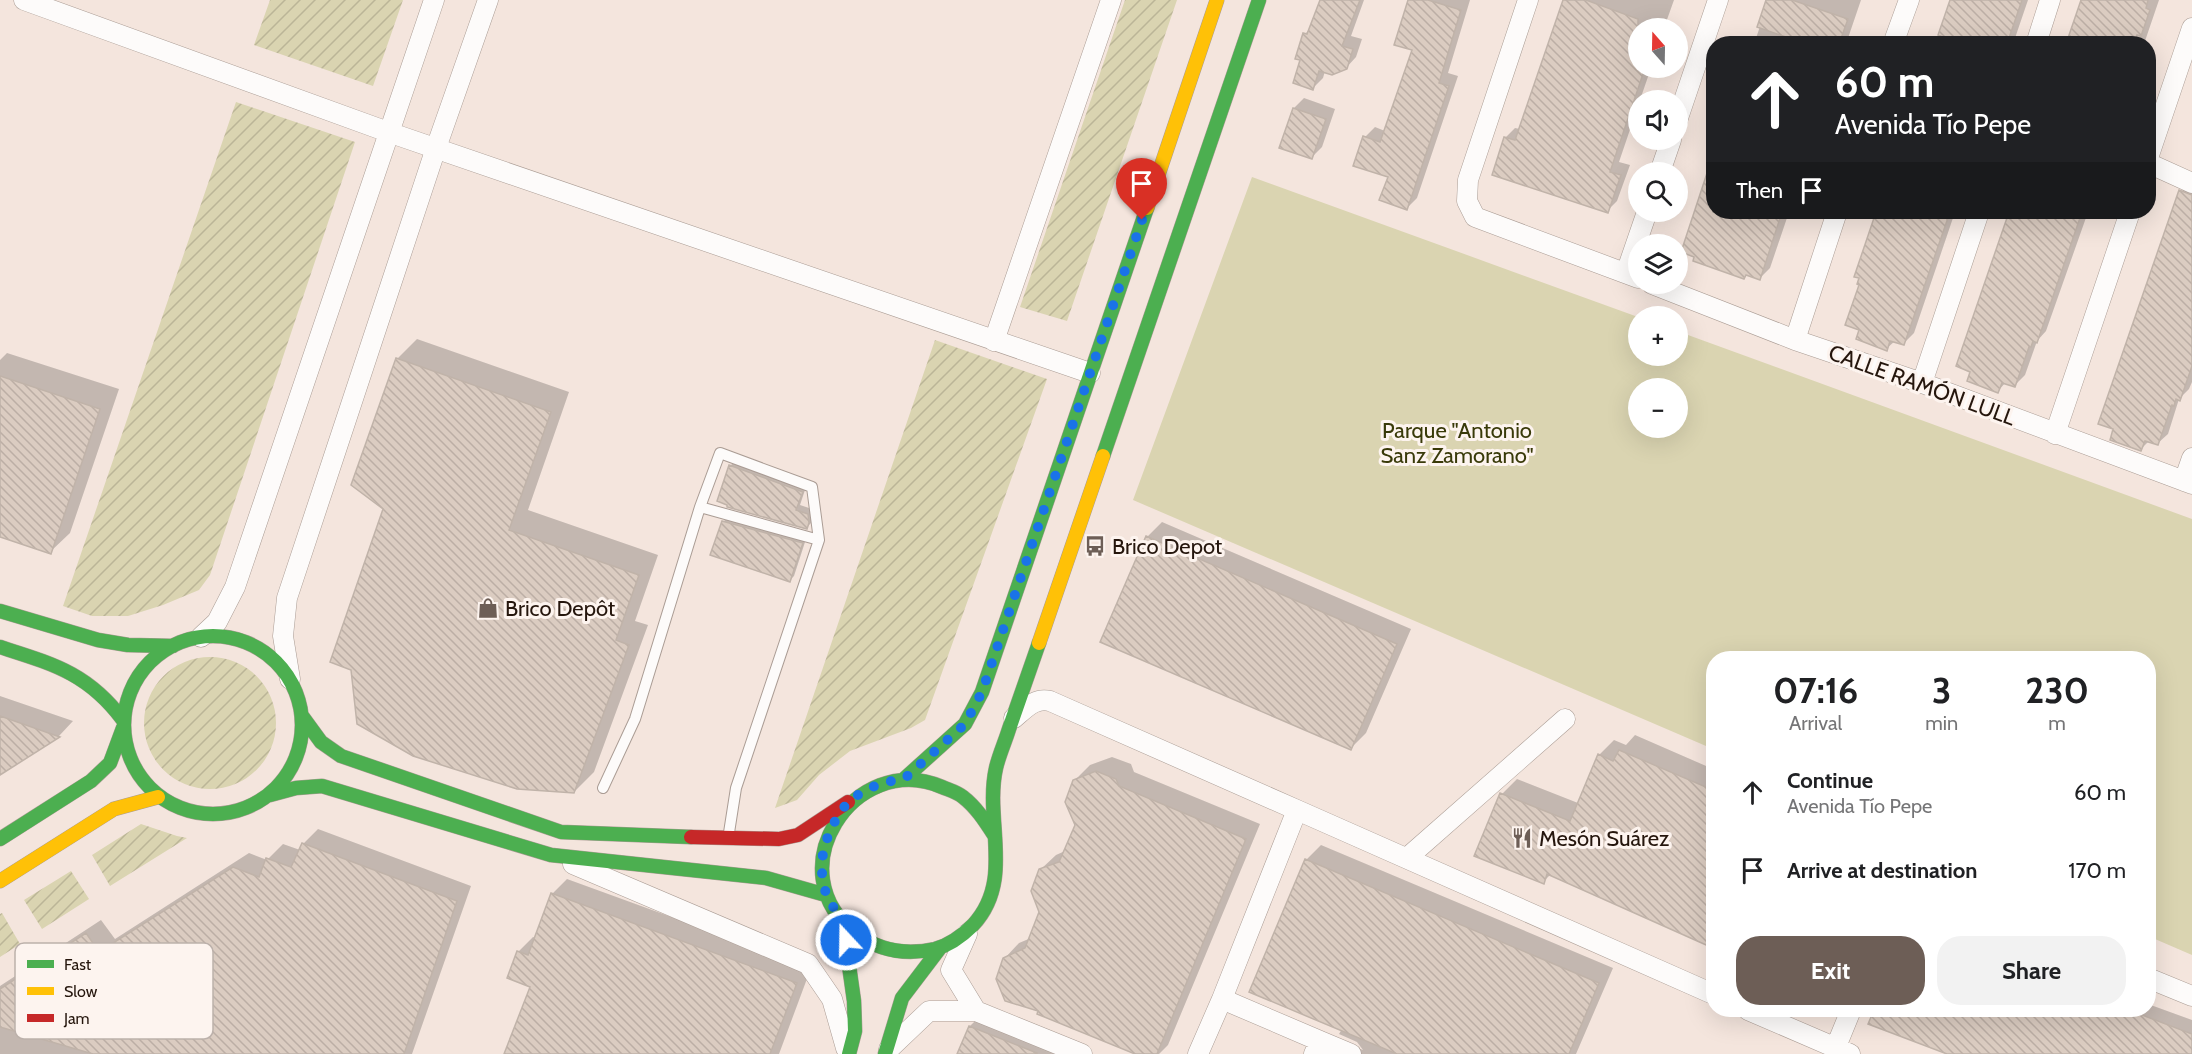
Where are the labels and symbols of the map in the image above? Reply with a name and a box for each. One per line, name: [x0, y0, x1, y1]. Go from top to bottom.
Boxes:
north arrow: [1628, 18, 1688, 78]
pin: [1116, 158, 1167, 220]
street label: CALLE RAMÓN LULL: [1825, 339, 2019, 431]
park label: Parque "Antonio Sanz Zamorano": [1380, 417, 1534, 469]
place label: Brico Depot: [1112, 533, 1223, 560]
bus stop icon: Brico Depot: [1083, 534, 1107, 558]
place label: Brico Depôt: [505, 595, 616, 622]
shop icon: Brico Depôt: [476, 596, 500, 620]
place label: Mesón Suárez: [1539, 825, 1669, 852]
restaurant icon: Mesón Suárez: [1510, 826, 1534, 850]
position arrow: [814, 908, 878, 972]
legend: [15, 943, 213, 1039]
text: Fast: [64, 955, 92, 974]
text: Slow: [64, 982, 98, 1001]
text: Jam: [63, 1009, 90, 1028]

